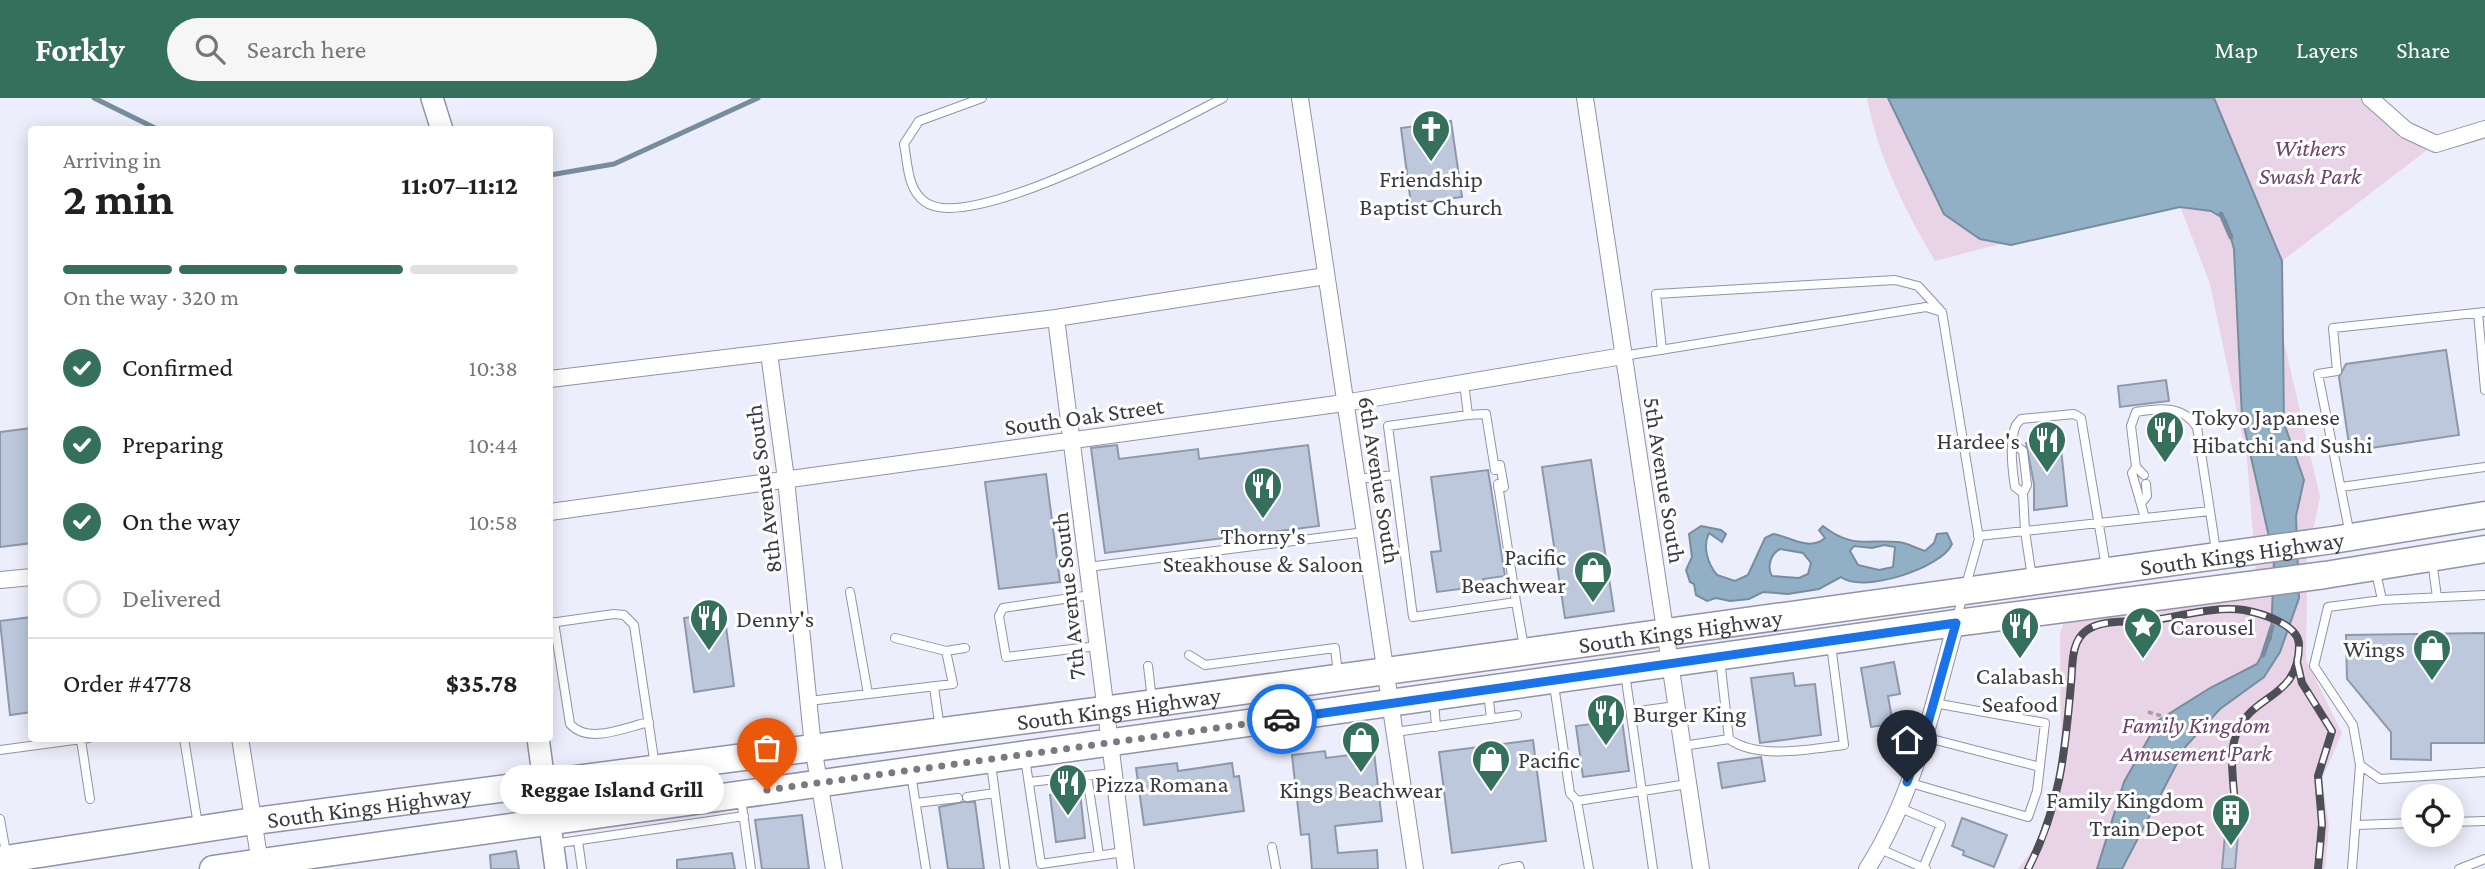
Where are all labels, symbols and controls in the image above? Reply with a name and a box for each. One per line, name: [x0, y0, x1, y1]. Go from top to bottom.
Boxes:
search box: [167, 18, 657, 81]
icon: search: [191, 30, 229, 68]
text: Forkly: [35, 31, 125, 68]
text: Search here: [247, 35, 366, 64]
text: Map: [2214, 36, 2258, 63]
text: Layers: [2296, 36, 2358, 63]
text: Share: [2396, 36, 2450, 63]
church icon: Friendship Baptist Church: [1410, 108, 1452, 163]
park label: Withers Swash Park: [2259, 134, 2363, 189]
text: Arriving in: [63, 147, 161, 173]
place label: Friendship Baptist Church: [1359, 165, 1503, 220]
text: 11:07–11:12: [401, 171, 518, 200]
text: 2 min: [63, 173, 174, 224]
text: On the way · 320 m: [63, 284, 239, 310]
icon: check: [63, 349, 101, 387]
text: Confirmed: [122, 353, 233, 382]
text: 10:38: [469, 355, 518, 381]
street label: South Oak Street: [1003, 391, 1166, 441]
street label: 6th Avenue South: [1353, 394, 1407, 566]
street label: 5th Avenue South: [1638, 395, 1692, 565]
street label: 8th Avenue South: [739, 403, 787, 575]
place label: Tokyo Japanese Hibatchi and Sushi: [2192, 403, 2372, 458]
restaurant icon: Tokyo Japanese Hibatchi and Sushi: [2144, 409, 2186, 464]
restaurant icon: Hardee's: [2026, 419, 2068, 474]
icon: check: [63, 426, 101, 464]
place label: Hardee's: [1936, 427, 2020, 454]
text: Preparing: [122, 430, 223, 459]
text: 10:44: [469, 432, 518, 458]
restaurant icon: Thorny's Steakhouse & Saloon: [1242, 465, 1284, 520]
icon: check: [63, 503, 101, 541]
text: On the way: [122, 507, 240, 536]
text: 10:58: [469, 509, 518, 535]
street label: 7th Avenue South: [1046, 511, 1090, 681]
place label: Thorny's Steakhouse & Saloon: [1163, 522, 1363, 577]
street label: South Kings Highway: [2138, 525, 2347, 580]
place label: Pacific Beachwear: [1461, 543, 1566, 598]
shop icon: Pacific Beachwear: [1572, 549, 1614, 604]
text: Delivered: [122, 584, 221, 613]
restaurant icon: Denny's: [688, 597, 730, 652]
street label: South Kings Highway: [1577, 603, 1785, 658]
place label: Denny's: [736, 605, 814, 632]
restaurant icon: Calabash Seafood: [1999, 605, 2041, 660]
place icon: Carousel: [2122, 605, 2164, 660]
place label: Carousel: [2170, 613, 2254, 640]
shop icon: Wings: [2411, 627, 2453, 682]
place label: Wings: [2343, 635, 2405, 662]
place label: Calabash Seafood: [1976, 662, 2064, 717]
text: Order #4778: [63, 669, 192, 698]
text: $35.78: [446, 669, 518, 698]
street label: South Kings Highway: [1015, 680, 1223, 735]
courier: [1247, 684, 1317, 754]
restaurant icon: Burger King: [1585, 692, 1627, 747]
icon: car: [1263, 700, 1301, 738]
place label: Burger King: [1633, 700, 1747, 727]
pin: [1877, 710, 1937, 782]
park label: Family Kingdom Amusement Park: [2119, 711, 2273, 766]
pin: [737, 718, 797, 790]
shop icon: Kings Beachwear: [1340, 719, 1382, 774]
icon: home: [1888, 721, 1926, 759]
icon: bag: [748, 729, 786, 767]
shop icon: Pacific: [1470, 738, 1512, 793]
place label: Pacific: [1518, 746, 1580, 773]
restaurant icon: Pizza Romana: [1047, 762, 1089, 817]
callout: Reggae Island Grill: [501, 766, 725, 814]
place label: Pizza Romana: [1095, 770, 1229, 797]
text: Reggae Island Grill: [520, 776, 704, 802]
place label: Kings Beachwear: [1279, 776, 1443, 803]
street label: South Kings Highway: [265, 779, 474, 833]
map controls: [2401, 784, 2464, 847]
button: locate: [2401, 784, 2464, 847]
place label: Family Kingdom Train Depot: [2046, 786, 2205, 841]
building icon: Family Kingdom Train Depot: [2210, 792, 2252, 847]

